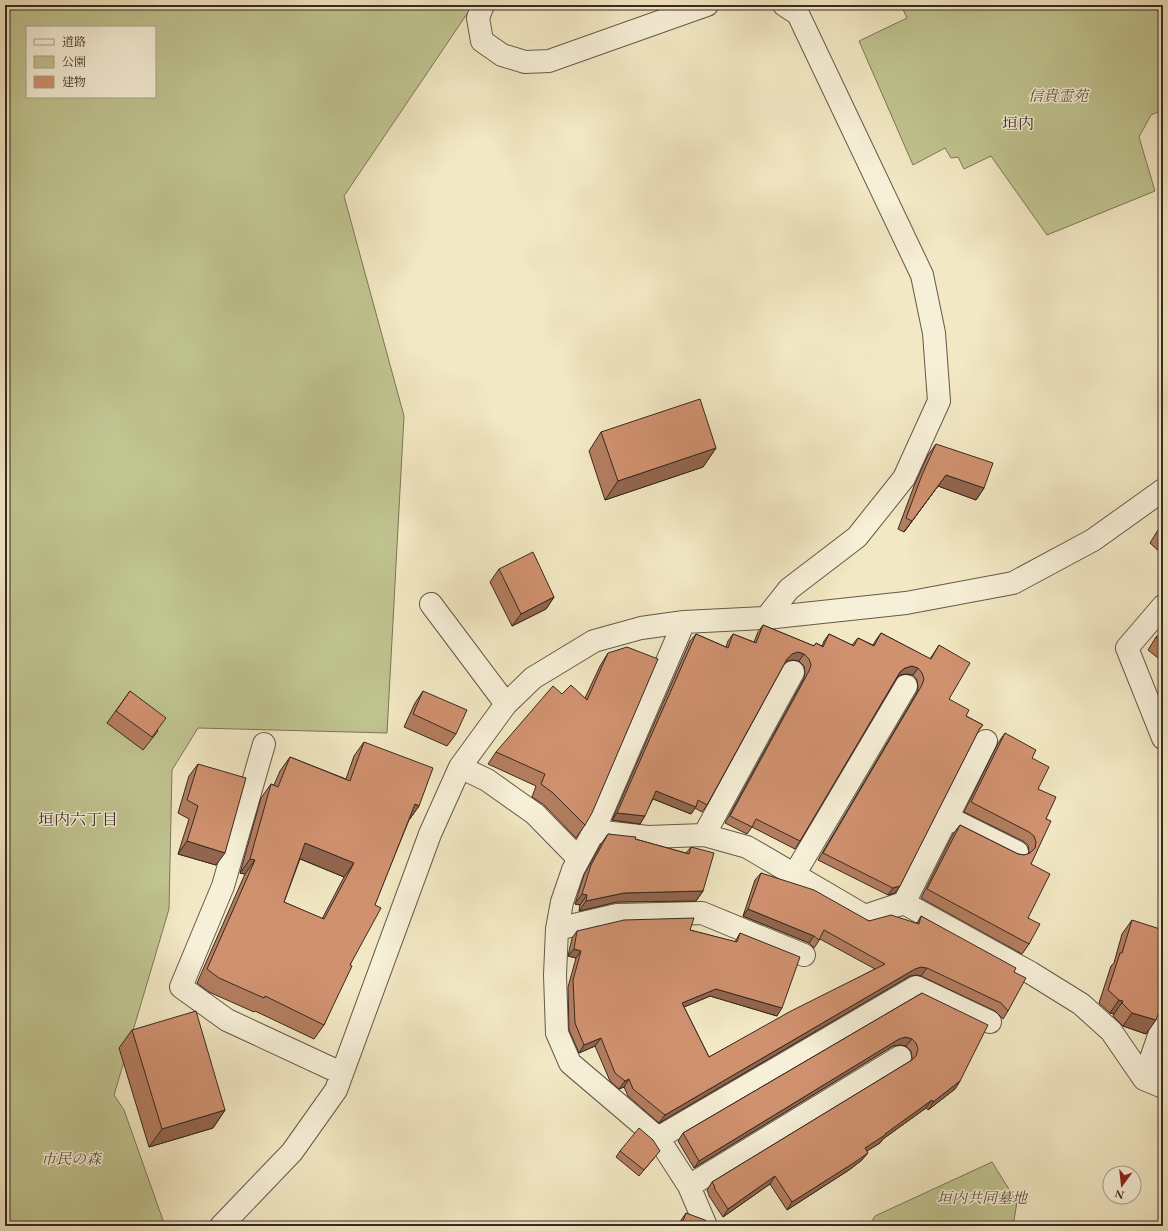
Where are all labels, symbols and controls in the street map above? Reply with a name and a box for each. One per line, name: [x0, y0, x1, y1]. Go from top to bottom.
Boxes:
legend: [26, 26, 156, 98]
text: 道路: [62, 34, 86, 50]
text: 公園: [62, 54, 86, 70]
text: 建物: [62, 74, 86, 90]
park label: 信貴霊苑: [1028, 86, 1090, 105]
district label: 垣内: [1002, 113, 1034, 134]
district label: 垣内六丁目: [38, 809, 118, 830]
park label: 市民の森: [41, 1149, 103, 1168]
north arrow: [1102, 1165, 1142, 1205]
text: N: [1113, 1187, 1126, 1203]
park label: 垣内共同墓地: [937, 1188, 1029, 1207]

